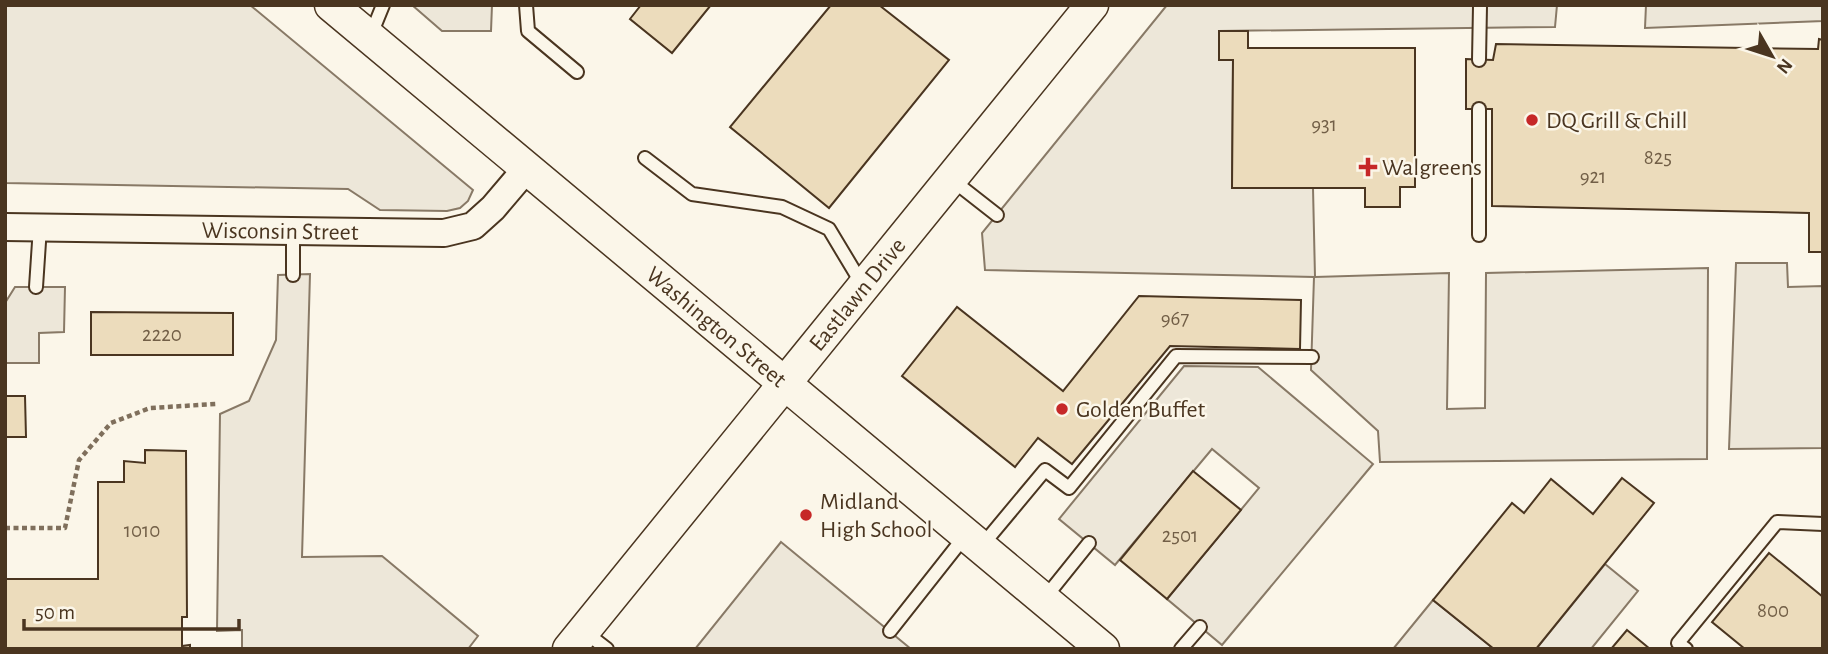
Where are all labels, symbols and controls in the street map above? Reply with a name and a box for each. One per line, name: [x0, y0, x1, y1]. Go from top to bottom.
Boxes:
north arrow: [1737, 21, 1807, 91]
text: N: [1773, 55, 1796, 77]
place label: DQ Grill & Chill: [1546, 109, 1687, 133]
marker: DQ Grill & Chill: [1524, 112, 1540, 128]
house number: 931: [1311, 114, 1337, 135]
house number: 825: [1644, 147, 1672, 168]
place label: Walgreens: [1382, 156, 1482, 180]
marker: Walgreens: [1360, 159, 1376, 175]
house number: 921: [1580, 166, 1606, 187]
street label: Wisconsin Street: [201, 219, 359, 245]
street label: Eastlawn Drive: [805, 234, 911, 356]
street label: Washington Street: [641, 262, 791, 393]
house number: 967: [1161, 308, 1189, 329]
house number: 2220: [142, 324, 182, 345]
place label: Golden Buffet: [1076, 398, 1206, 422]
marker: Golden Buffet: [1054, 401, 1070, 417]
place label: Midland High School: [820, 490, 932, 542]
marker: Midland High School: [798, 507, 814, 523]
house number: 1010: [124, 520, 160, 541]
house number: 2501: [1162, 525, 1198, 546]
scale bar: [24, 588, 240, 632]
house number: 800: [1757, 600, 1789, 621]
text: 50 m: [35, 602, 75, 623]

